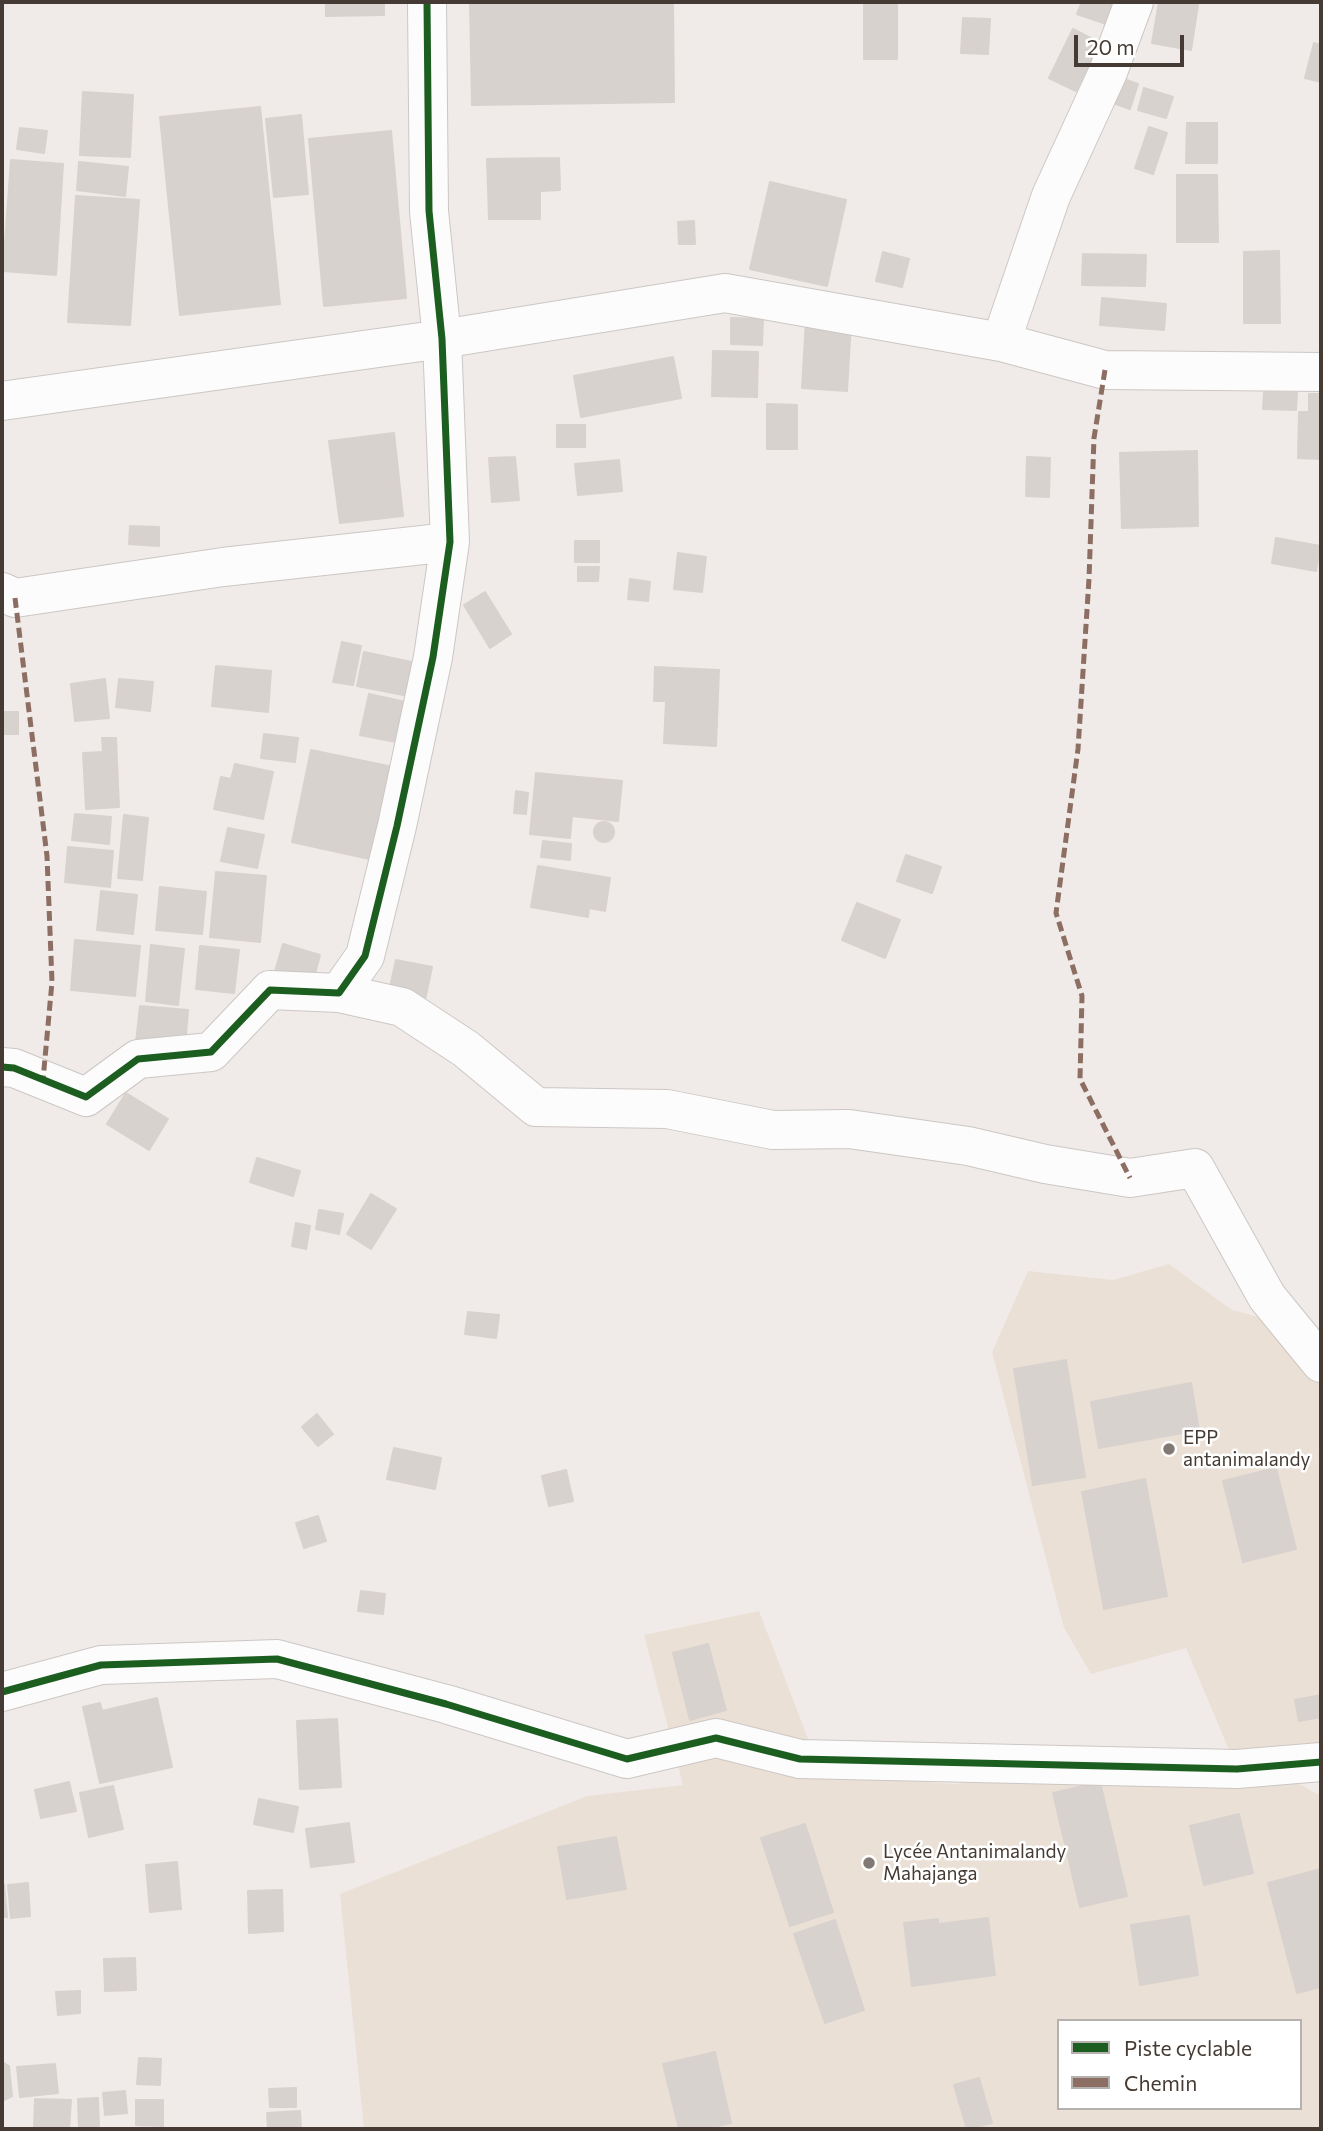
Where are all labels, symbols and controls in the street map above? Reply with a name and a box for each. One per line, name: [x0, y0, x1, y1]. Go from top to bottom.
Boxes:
scale bar: [1078, 21, 1188, 65]
text: 20 m: [1087, 34, 1135, 59]
place label: EPP antanimalandy: [1183, 1427, 1310, 1471]
marker: EPP antanimalandy: [1161, 1441, 1177, 1457]
place label: Lycée Antanimalandy Mahajanga: [883, 1841, 1066, 1885]
marker: Lycée Antanimalandy Mahajanga: [861, 1855, 877, 1871]
legend: [1057, 2019, 1302, 2110]
text: Piste cyclable: [1124, 2035, 1252, 2060]
text: Chemin: [1124, 2070, 1197, 2095]

